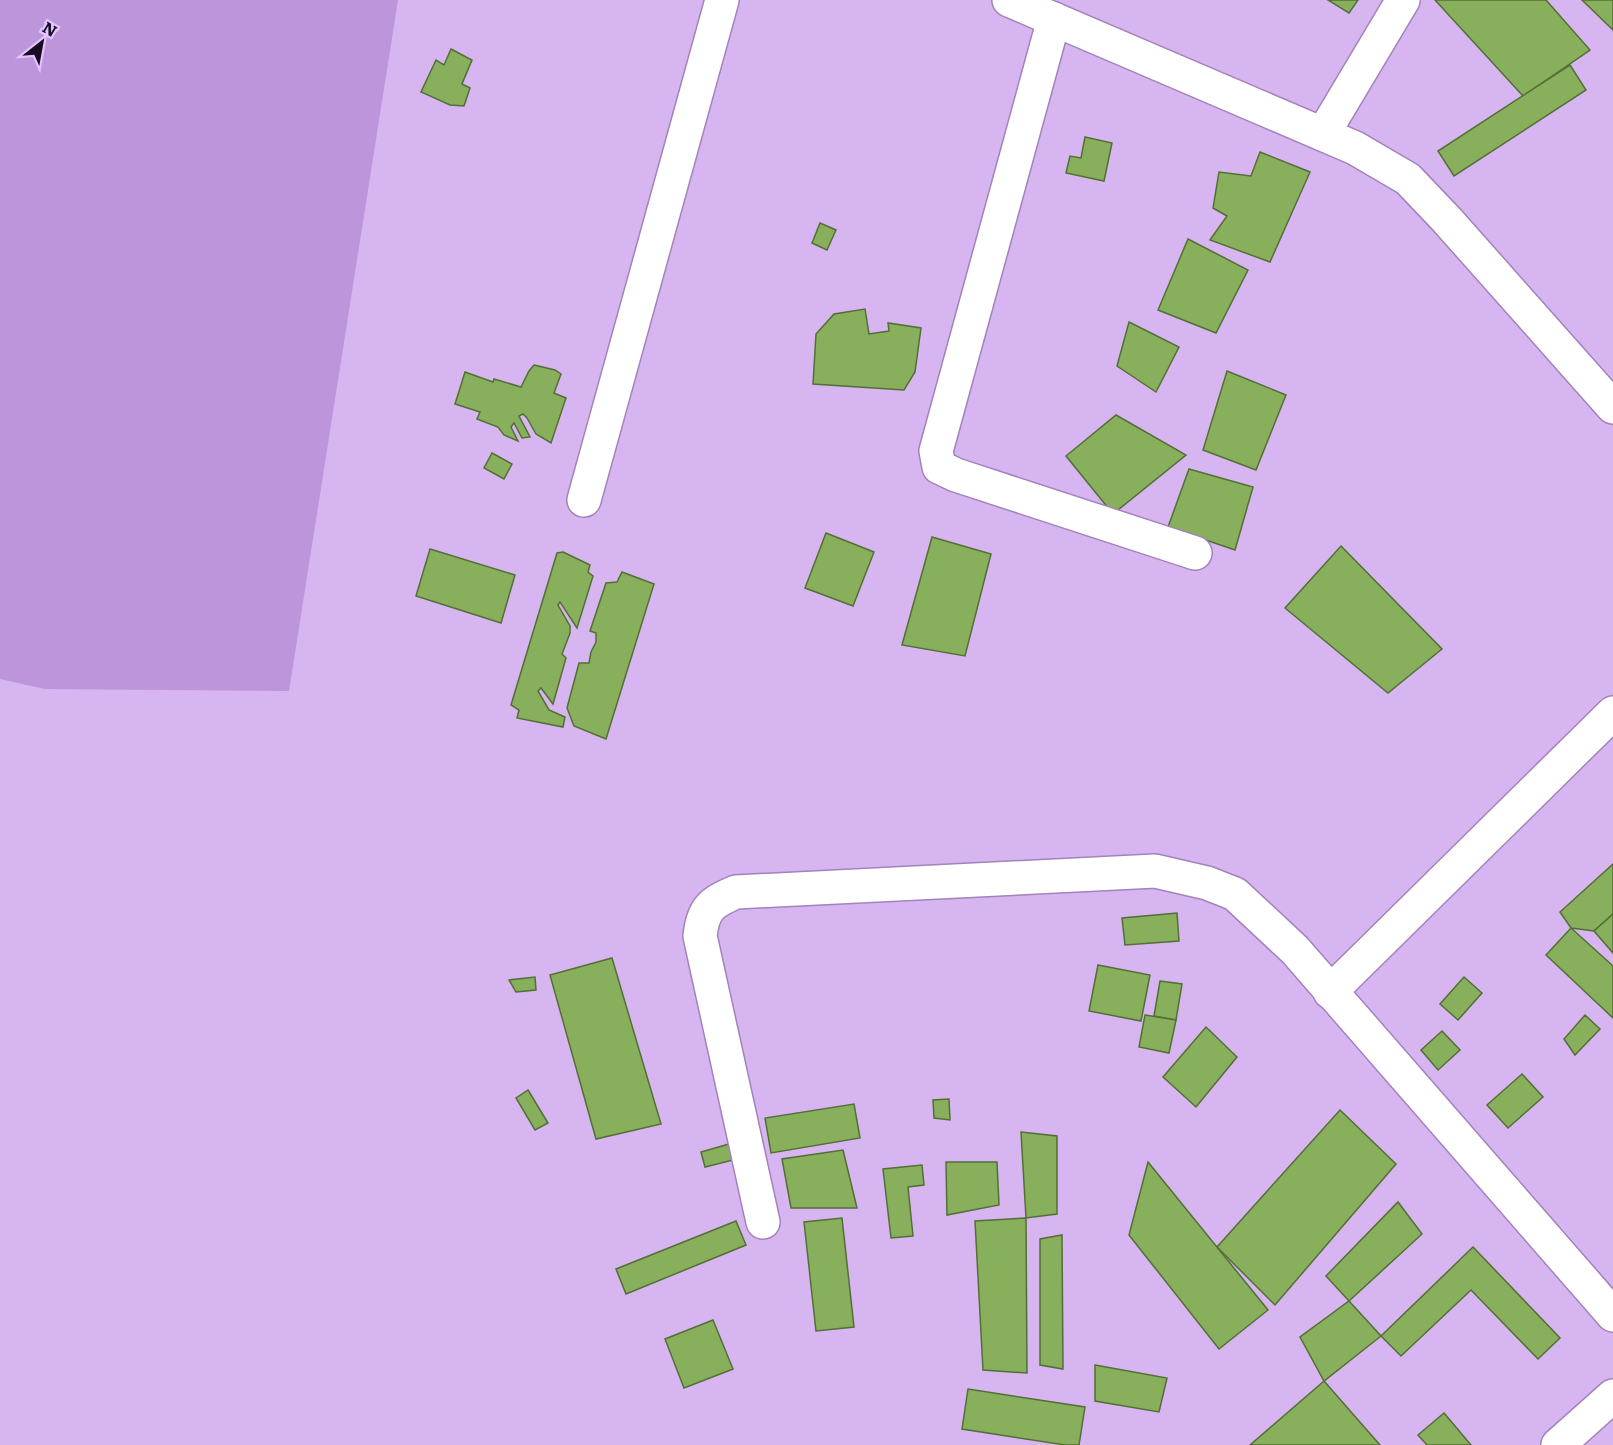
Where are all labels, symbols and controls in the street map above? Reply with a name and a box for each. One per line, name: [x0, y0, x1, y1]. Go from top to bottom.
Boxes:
north arrow: [12, 12, 72, 72]
text: N: [38, 15, 62, 42]

